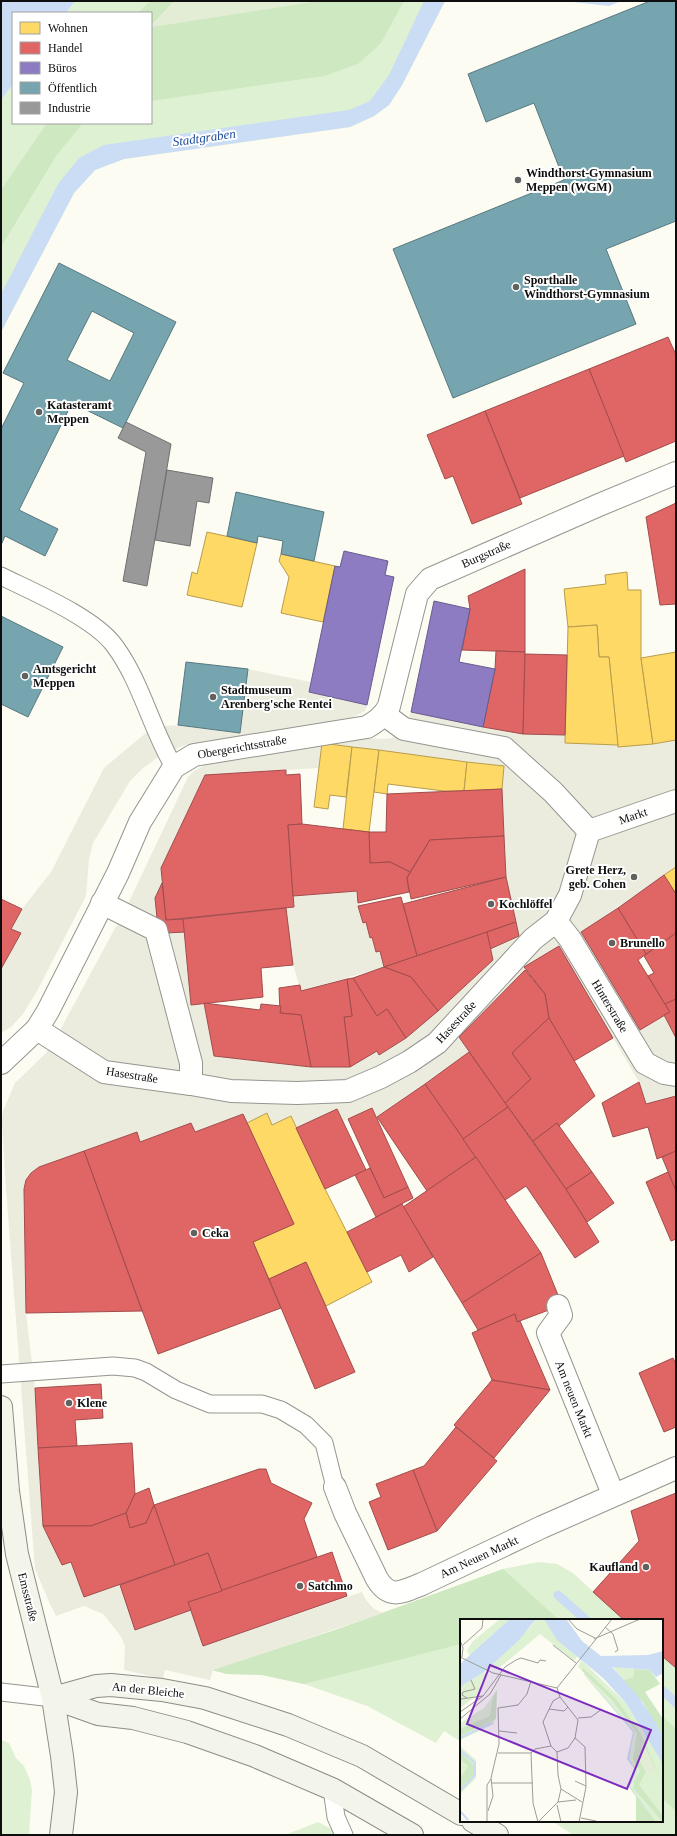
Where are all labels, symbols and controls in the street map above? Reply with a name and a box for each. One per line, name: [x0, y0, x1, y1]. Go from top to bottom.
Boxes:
legend: [12, 12, 152, 124]
text: Wohnen: [48, 21, 88, 35]
text: Handel: [48, 41, 83, 55]
text: Büros: [48, 61, 77, 75]
text: Öffentlich: [48, 81, 97, 95]
text: Industrie: [48, 101, 91, 115]
water label: Stadtgraben: [172, 126, 237, 149]
place label: Windthorst-Gymnasium Meppen (WGM): [526, 166, 652, 194]
marker: Windthorst-Gymnasium Meppen (WGM): [513, 175, 523, 185]
place label: Sporthalle Windthorst-Gymnasium: [524, 273, 650, 301]
marker: Sporthalle Windthorst-Gymnasium: [511, 282, 521, 292]
place label: Katasteramt Meppen: [47, 398, 112, 426]
marker: Katasteramt Meppen: [34, 407, 44, 417]
street label: Burgstraße: [459, 537, 513, 571]
place label: Amtsgericht Meppen: [33, 662, 96, 690]
marker: Amtsgericht Meppen: [20, 671, 30, 681]
place label: Stadtmuseum Arenberg'sche Rentei: [221, 683, 332, 711]
marker: Stadtmuseum Arenberg'sche Rentei: [208, 692, 218, 702]
street label: Obergerichtsstraße: [196, 732, 288, 762]
street label: Markt: [617, 804, 650, 827]
place label: Grete Herz, geb. Cohen: [566, 863, 626, 891]
marker: Grete Herz, geb. Cohen: [629, 872, 639, 882]
place label: Kochlöffel: [499, 897, 553, 911]
marker: Kochlöffel: [486, 899, 496, 909]
place label: Brunello: [620, 936, 665, 950]
marker: Brunello: [607, 938, 617, 948]
street label: Hinterstraße: [589, 977, 631, 1035]
street label: Hasestraße: [433, 998, 479, 1046]
street label: Hasestraße: [105, 1064, 159, 1086]
place label: Ceka: [202, 1226, 229, 1240]
marker: Ceka: [189, 1228, 199, 1238]
street label: Am neuen Markt: [552, 1358, 596, 1440]
place label: Klene: [77, 1396, 108, 1410]
marker: Klene: [64, 1398, 74, 1408]
street label: Am Neuen Markt: [438, 1532, 521, 1581]
place label: Kaufland: [589, 1560, 638, 1574]
marker: Kaufland: [641, 1562, 651, 1572]
street label: Emsstraße: [15, 1571, 41, 1623]
place label: Satchmo: [308, 1579, 353, 1593]
marker: Satchmo: [295, 1581, 305, 1591]
inset map: [460, 1619, 663, 1822]
street label: An der Bleiche: [111, 1679, 185, 1701]

